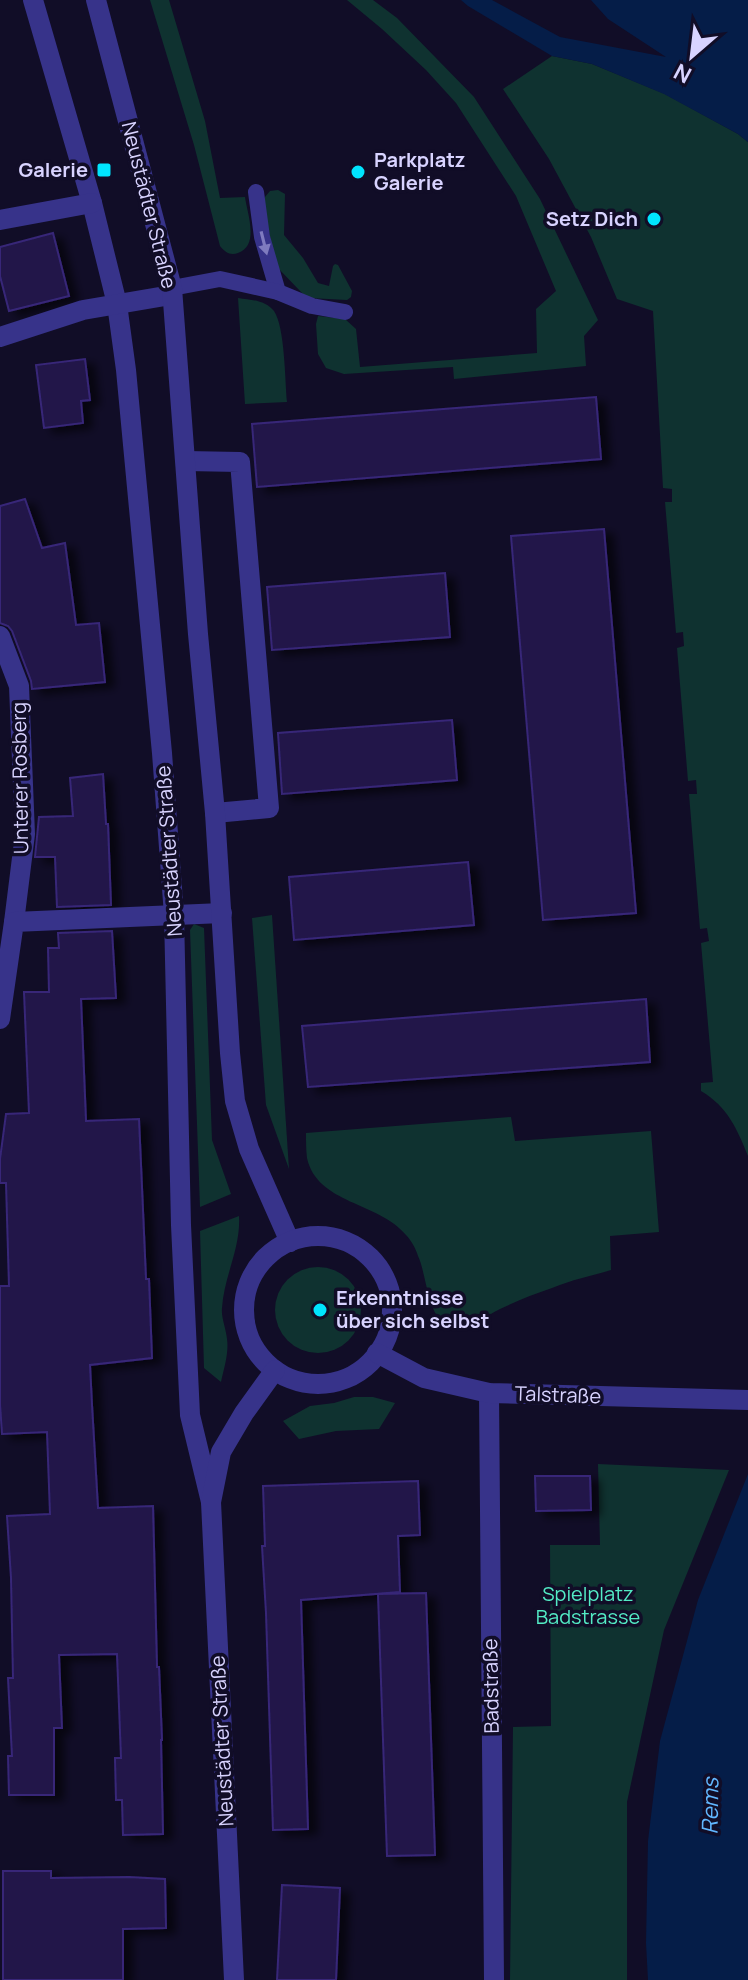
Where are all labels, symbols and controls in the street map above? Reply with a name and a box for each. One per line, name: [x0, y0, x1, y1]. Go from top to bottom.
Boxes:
north arrow: [652, 16, 732, 96]
text: N: [669, 57, 697, 91]
street label: Neustädter Straße: [116, 119, 183, 291]
place label: Parkplatz Galerie: [374, 146, 466, 196]
place label: Galerie: [19, 156, 88, 183]
marker: Galerie: [95, 161, 113, 179]
marker: Parkplatz Galerie: [349, 163, 367, 181]
place label: Setz Dich: [546, 205, 638, 232]
marker: Setz Dich: [645, 210, 663, 228]
one-way arrow: [258, 230, 271, 255]
street label: Unterer Rosberg: [5, 702, 34, 854]
street label: Neustädter Straße: [149, 765, 188, 937]
place label: Erkenntnisse über sich selbst: [336, 1284, 489, 1334]
marker: Erkenntnisse über sich selbst: [311, 1301, 329, 1319]
street label: Talstraße: [514, 1380, 602, 1409]
park label: Spielplatz Badstrasse: [536, 1580, 640, 1630]
street label: Badstraße: [476, 1638, 505, 1734]
street label: Neustädter Straße: [204, 1655, 239, 1827]
water label: Rems: [695, 1776, 726, 1835]

